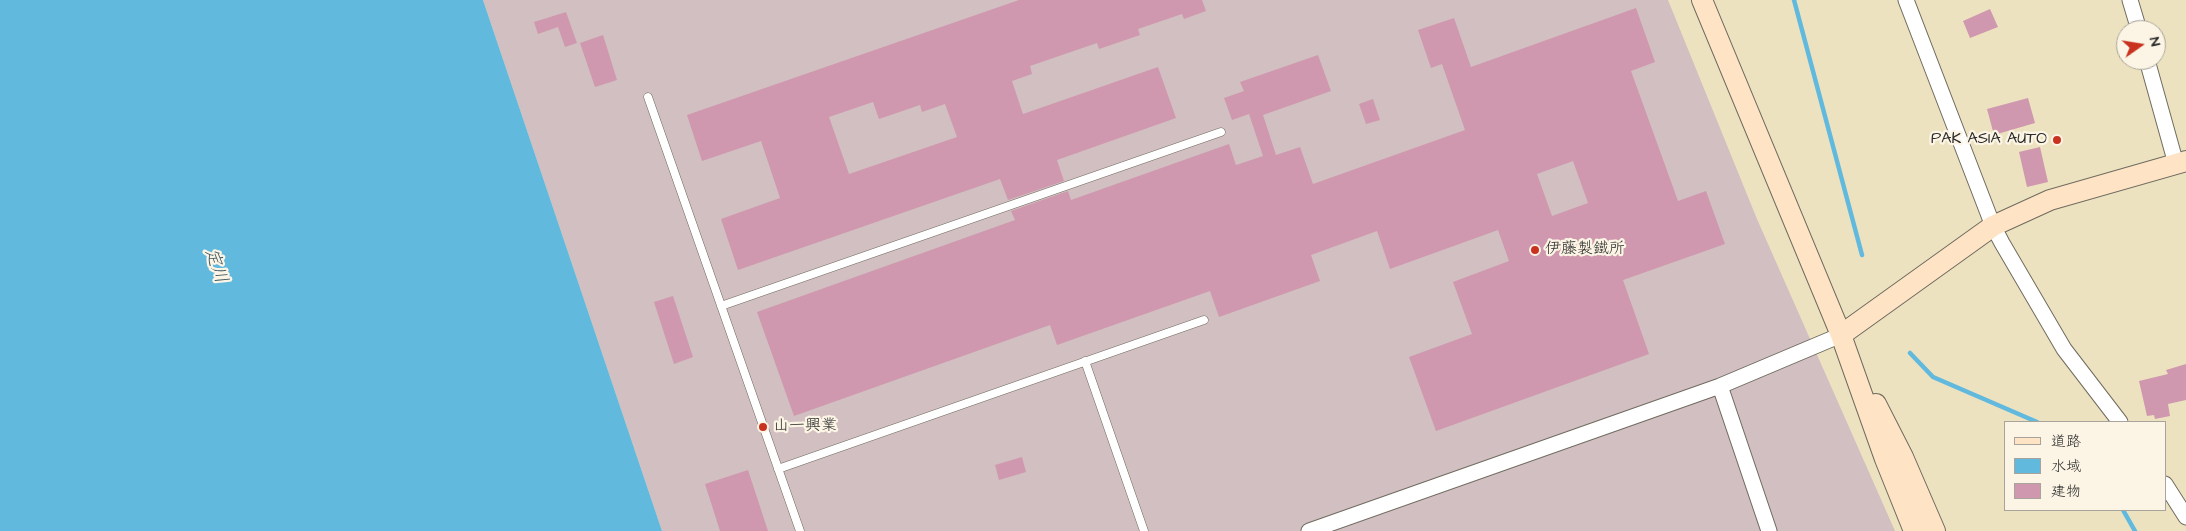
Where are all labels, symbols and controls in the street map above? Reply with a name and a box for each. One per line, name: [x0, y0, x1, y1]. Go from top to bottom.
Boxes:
north arrow: [2116, 20, 2166, 70]
text: N: [2144, 35, 2165, 48]
place label: PAK ASIA AUTO: [1931, 130, 2047, 150]
marker: PAK ASIA AUTO: [2051, 134, 2063, 146]
place label: 伊藤製鐵所: [1545, 240, 1625, 260]
marker: 伊藤製鐵所: [1529, 244, 1541, 256]
water label: 定川: [199, 245, 231, 287]
place label: 山一興業: [773, 417, 837, 437]
marker: 山一興業: [757, 421, 769, 433]
legend: [2004, 421, 2166, 511]
text: 道路: [2051, 431, 2081, 452]
text: 水域: [2051, 456, 2081, 477]
text: 建物: [2051, 481, 2081, 502]

